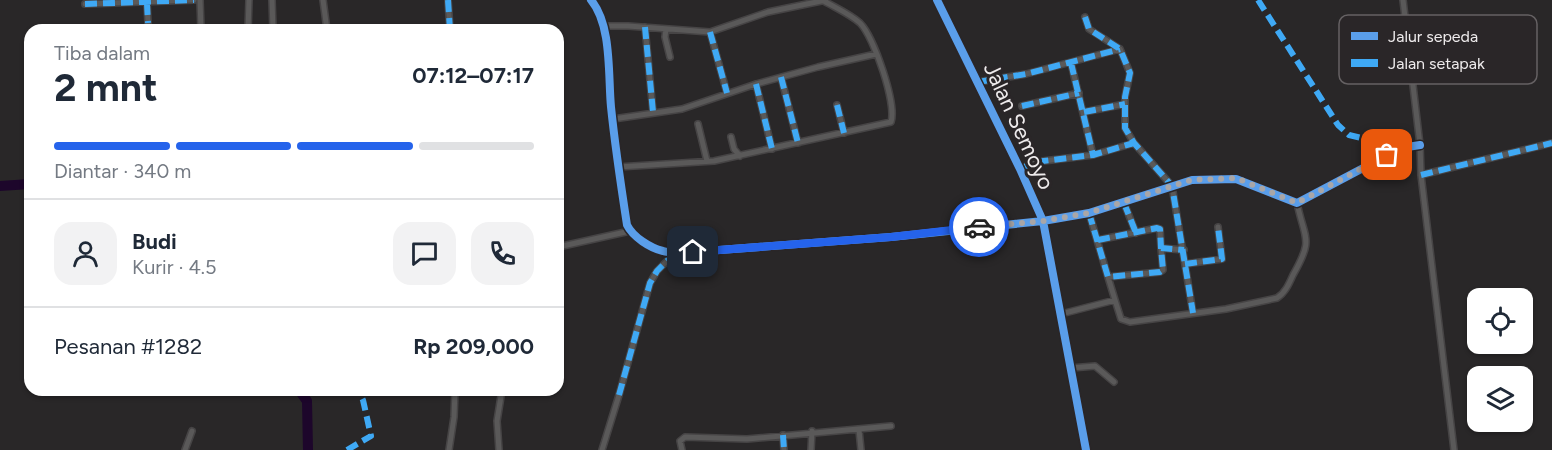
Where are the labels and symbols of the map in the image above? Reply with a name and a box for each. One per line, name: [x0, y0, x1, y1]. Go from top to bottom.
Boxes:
legend: [1339, 15, 1537, 84]
text: Jalur sepeda: [1388, 27, 1478, 46]
text: Jalan setapak: [1388, 54, 1485, 73]
street label: Jalan Semoyo: [978, 58, 1060, 194]
pin: [1361, 129, 1412, 180]
courier: [949, 197, 1009, 257]
pin: [667, 226, 718, 277]

